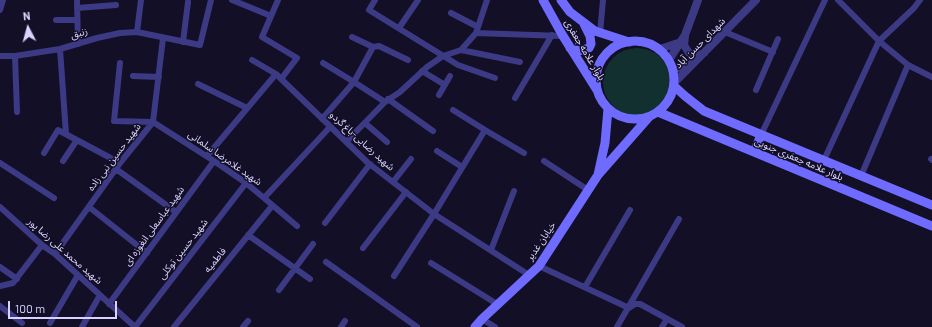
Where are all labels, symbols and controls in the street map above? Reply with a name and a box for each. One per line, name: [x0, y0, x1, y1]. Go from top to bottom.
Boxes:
north arrow: [8, 8, 48, 48]
text: N: [22, 9, 31, 22]
street label: شهدای حسن آباد: [672, 15, 728, 71]
street label: بلوار علامه جعفری: [562, 17, 608, 83]
street label: زنبق: [69, 25, 89, 41]
street label: شهید رضایی-باغ گردو: [327, 109, 397, 173]
street label: شهید حسین نبی زاده: [85, 121, 143, 193]
street label: شهید غلامرضا سلمانی: [186, 128, 264, 188]
street label: بلوار علامه جعفری جنوبی: [753, 135, 845, 183]
street label: شهید عباسعلی انغوزه ای: [121, 184, 187, 268]
street label: شهید محمد علی رضا پور: [25, 215, 105, 287]
street label: شهید حسین توکلی: [156, 216, 210, 282]
street label: خیابان غدیر: [524, 219, 558, 263]
street label: فاطمیه: [201, 245, 229, 275]
scale bar: [10, 293, 119, 319]
text: 100 m: [15, 301, 45, 315]

